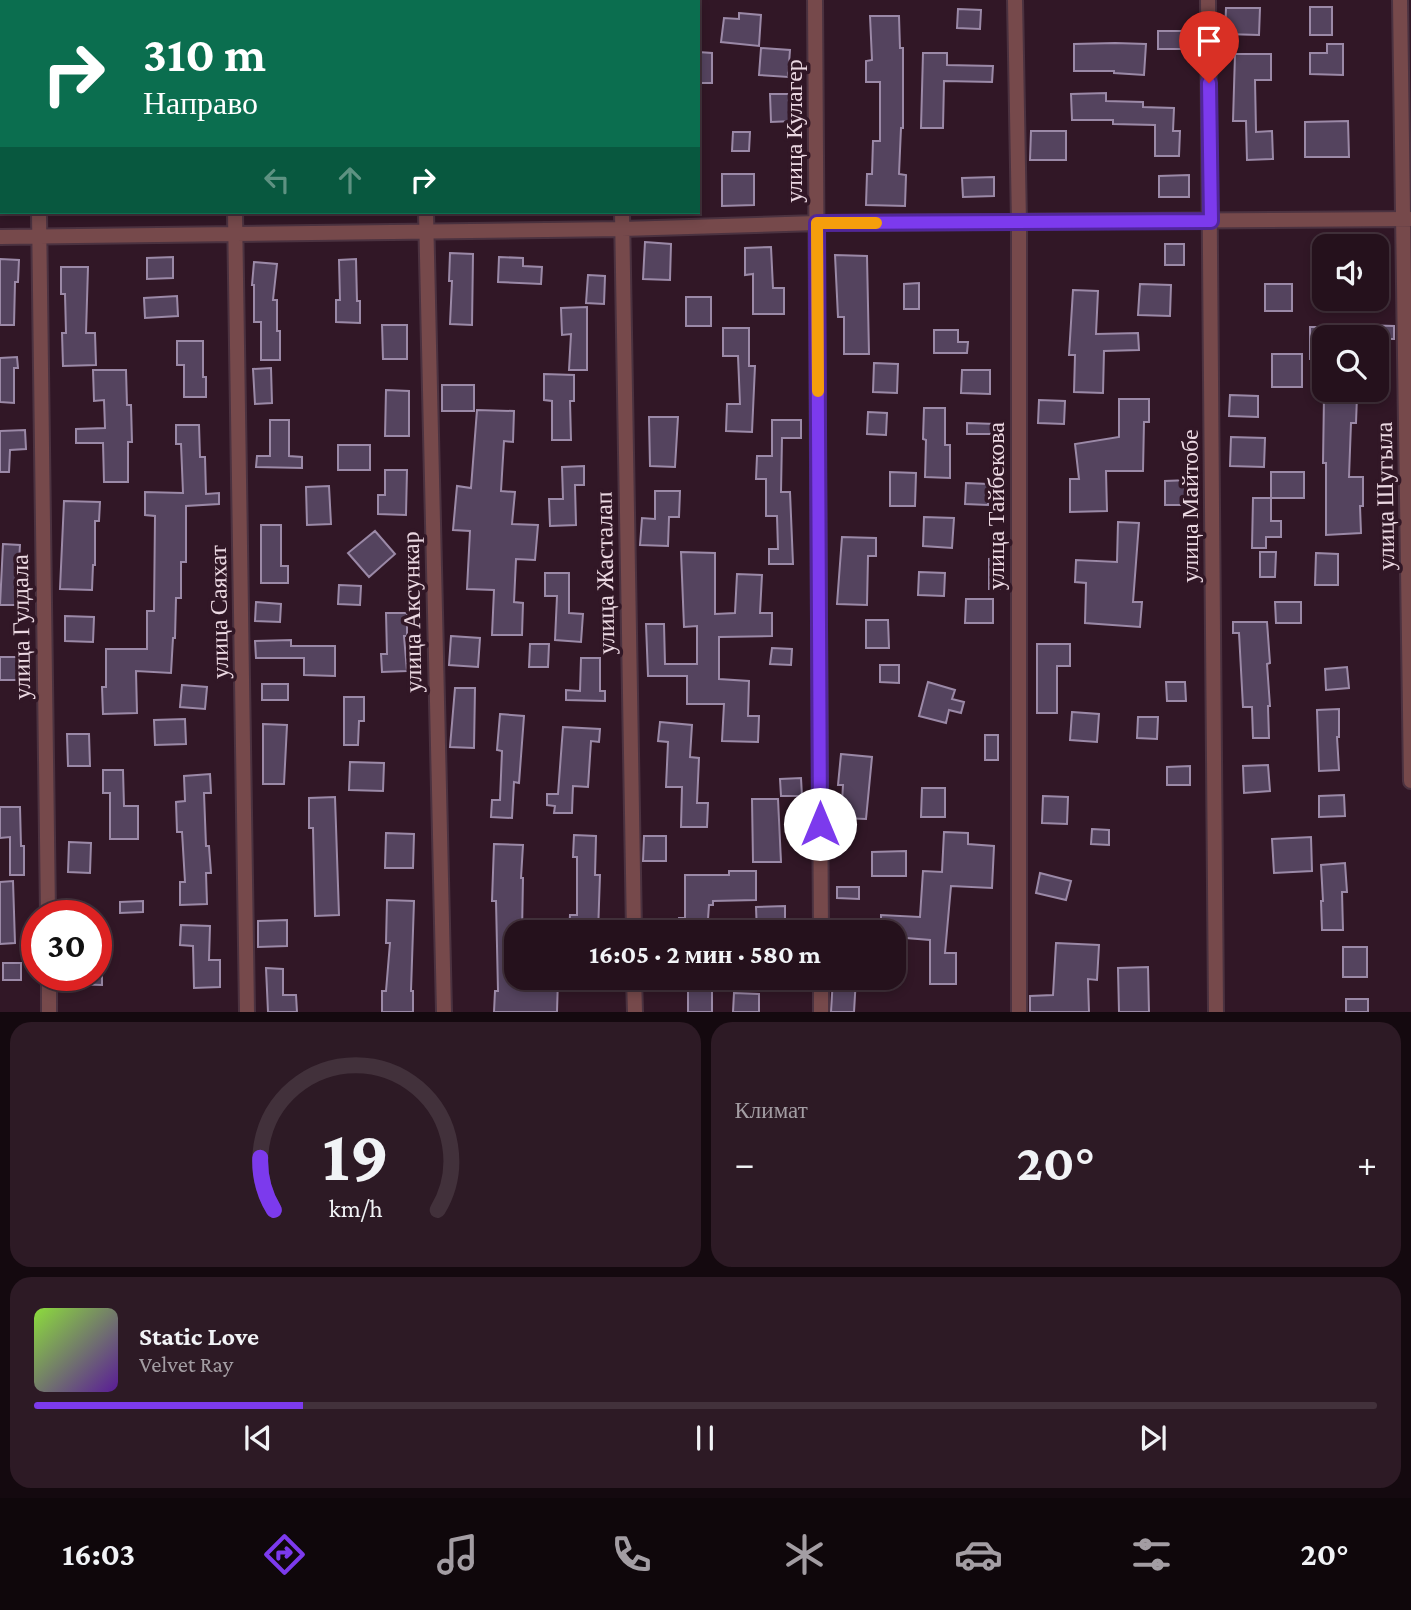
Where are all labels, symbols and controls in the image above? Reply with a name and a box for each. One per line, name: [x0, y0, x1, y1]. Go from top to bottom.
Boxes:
pin: [1179, 11, 1239, 83]
icon: arrive: [1190, 22, 1228, 60]
text: 310 m: [143, 27, 266, 82]
icon: right: [28, 28, 119, 119]
street label: улица Кулагер: [780, 59, 807, 203]
text: Направо: [143, 85, 258, 121]
icon: left: [258, 161, 296, 199]
icon: ahead: [331, 161, 369, 199]
icon: right: [404, 161, 442, 199]
map controls: [1312, 234, 1389, 402]
button: sound: [1312, 234, 1389, 311]
button: search: [1312, 325, 1389, 402]
street label: улица Шугыла: [1370, 421, 1399, 571]
street label: улица Тайбекова: [982, 422, 1009, 590]
street label: улица Майтобе: [1176, 429, 1203, 583]
street label: улица Жасталап: [590, 491, 619, 655]
street label: улица Аксункар: [397, 531, 426, 693]
street label: улица Саяхат: [204, 544, 233, 679]
street label: улица Гулдала: [6, 554, 35, 700]
position arrow: [783, 787, 857, 861]
speed limit sign: 30: [21, 900, 112, 991]
text: 16:05 · 2 мин · 580 m: [589, 940, 821, 969]
text: Климат: [735, 1097, 808, 1123]
text: 19: [322, 1116, 389, 1197]
text: 20°: [1017, 1133, 1095, 1191]
text: −: [735, 1142, 755, 1184]
text: +: [1357, 1142, 1377, 1184]
text: km/h: [328, 1195, 382, 1222]
text: Static Love: [139, 1322, 259, 1351]
text: Velvet Ray: [139, 1351, 233, 1377]
icon: previous: [239, 1419, 277, 1457]
icon: pause: [686, 1419, 724, 1457]
icon: next: [1134, 1419, 1172, 1457]
icon: directions: [260, 1530, 309, 1579]
icon: music: [433, 1530, 482, 1579]
icon: phone: [607, 1530, 656, 1579]
icon: climate: [780, 1530, 829, 1579]
icon: car: [954, 1530, 1003, 1579]
icon: filters: [1127, 1530, 1176, 1579]
text: 16:03: [62, 1536, 135, 1572]
text: 20°: [1300, 1536, 1349, 1572]

